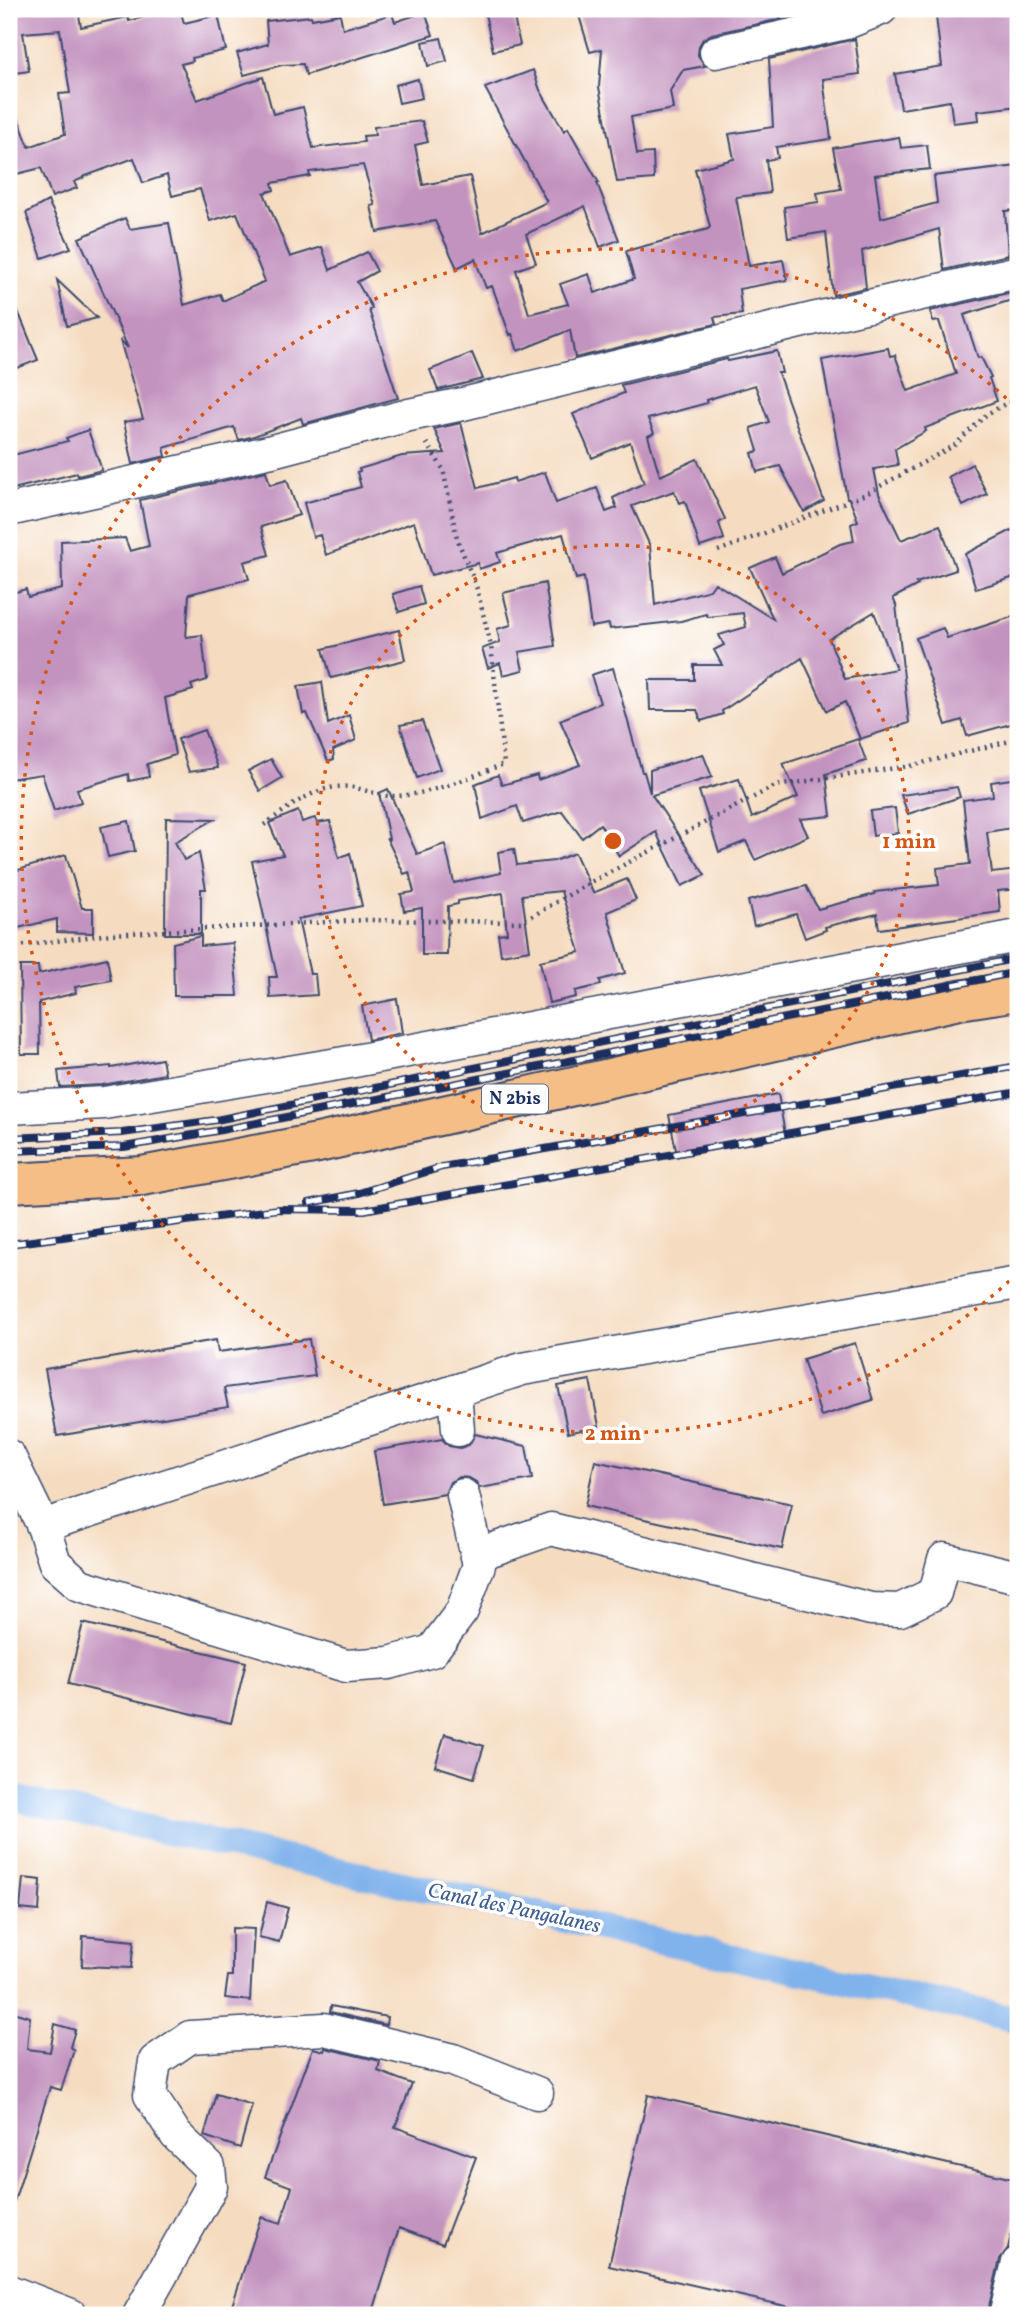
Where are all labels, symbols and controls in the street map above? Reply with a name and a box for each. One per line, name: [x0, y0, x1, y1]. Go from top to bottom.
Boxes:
text: 1 min: [882, 828, 936, 857]
centre of rings: [601, 829, 625, 853]
road number: N 2bis: [482, 1084, 548, 1114]
text: 2 min: [585, 1420, 641, 1449]
water label: Canal des Pangalanes: [425, 1877, 603, 1942]

